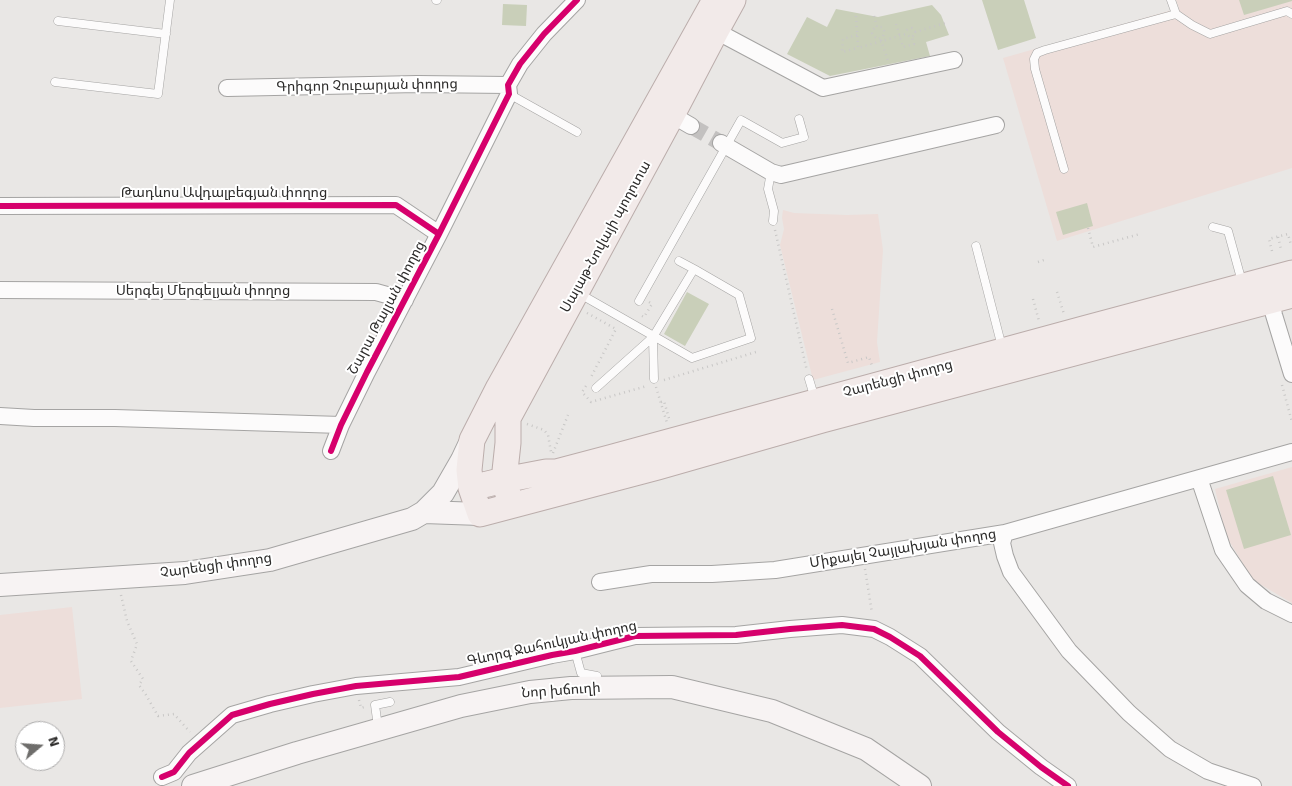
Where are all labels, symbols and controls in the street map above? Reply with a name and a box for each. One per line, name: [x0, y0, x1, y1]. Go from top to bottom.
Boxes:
street label: Գրիգոր Չուբարյան փողոց: [276, 76, 458, 96]
street label: Սայաթ-Նովայի պողոտա: [557, 158, 655, 316]
street label: Թադևոս Ավդալբեգյան փողոց: [121, 185, 327, 201]
street label: Շարա Թալյան փողոց: [345, 238, 429, 378]
street label: Սերգեյ Մերգելյան փողոց: [116, 283, 290, 299]
street label: Չարենցի փողոց: [841, 356, 955, 402]
street label: Միքայել Չայլախյան փողոց: [808, 526, 998, 572]
street label: Չարենցի փողոց: [159, 550, 273, 582]
street label: Գևորգ Ջահուկյան փողոց: [466, 618, 638, 670]
street label: Նոր խճուղի: [521, 680, 601, 702]
north arrow: [15, 721, 65, 771]
text: N: [44, 734, 63, 749]

